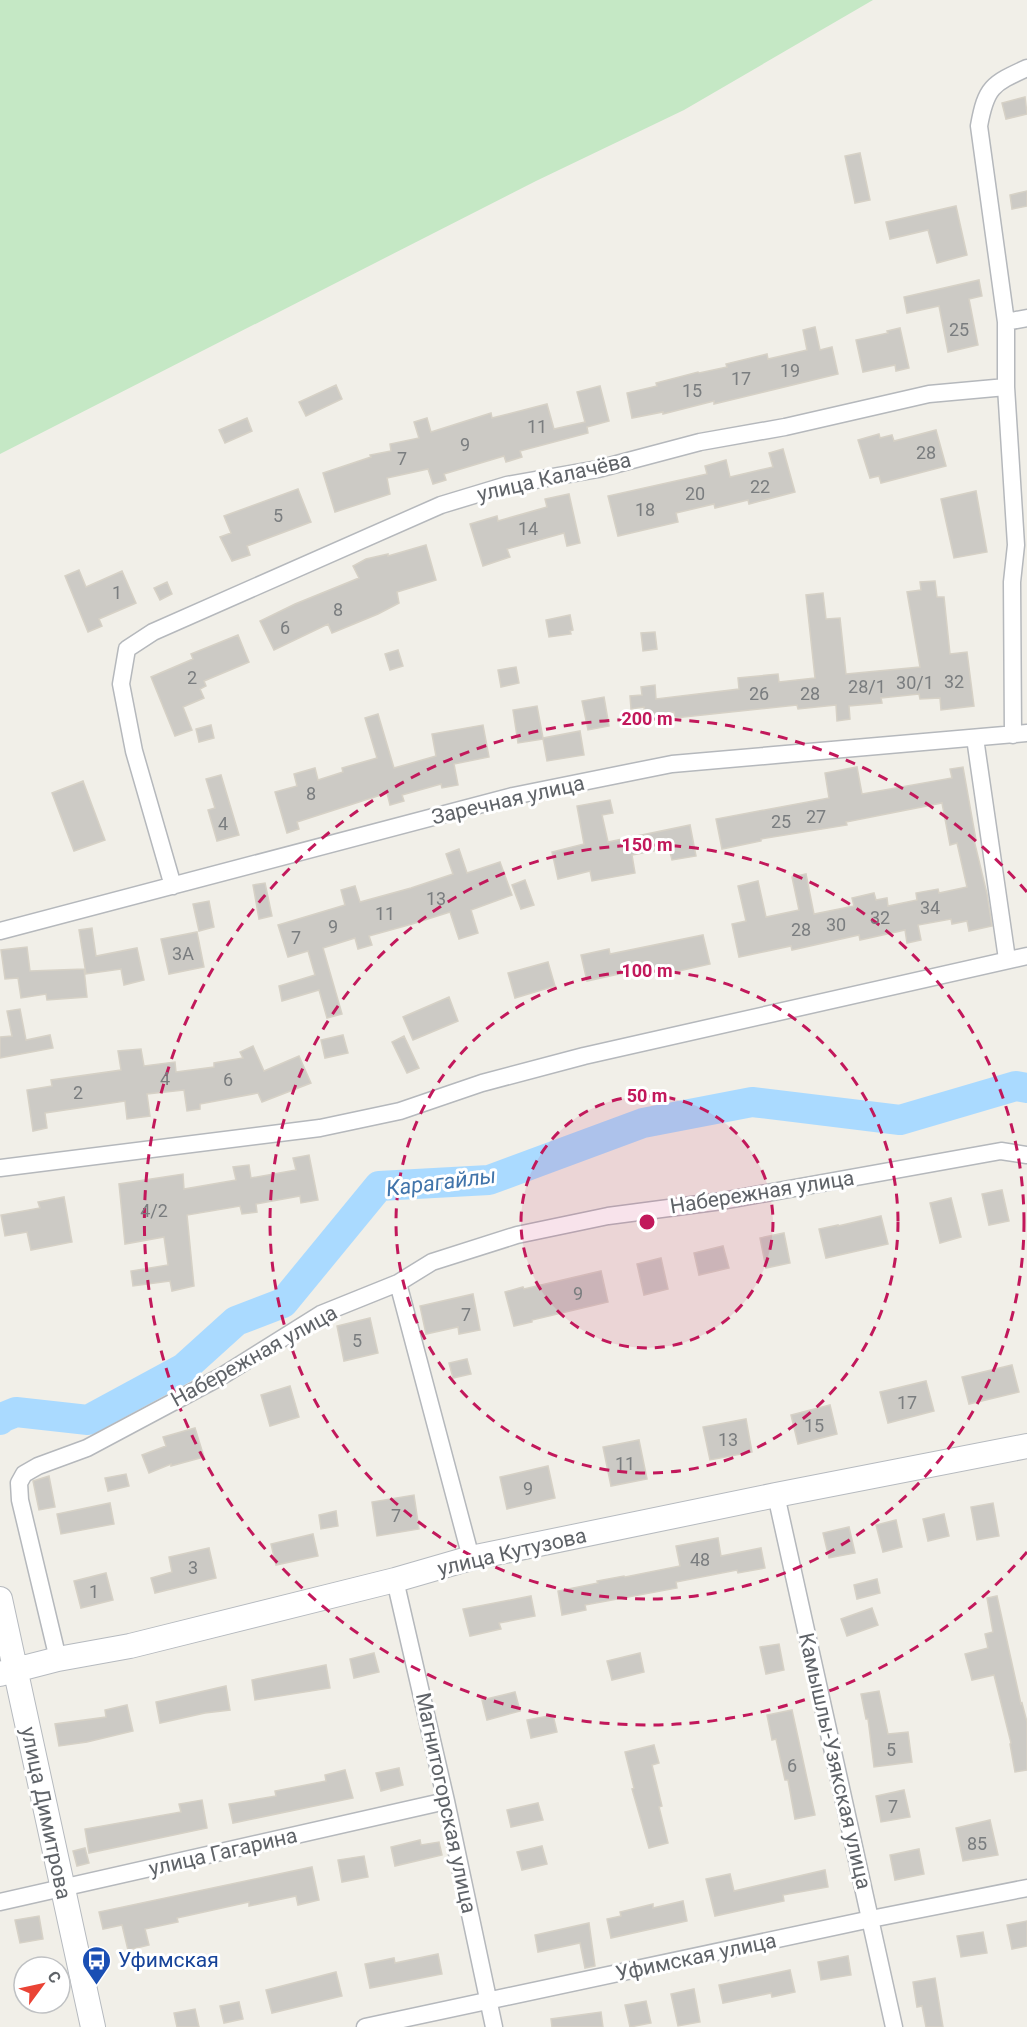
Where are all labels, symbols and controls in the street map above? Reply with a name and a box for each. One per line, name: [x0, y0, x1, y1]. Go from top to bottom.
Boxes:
house number: 25: [949, 319, 969, 340]
house number: 19: [780, 360, 800, 381]
house number: 17: [731, 368, 751, 389]
house number: 15: [682, 380, 702, 401]
house number: 11: [527, 416, 547, 437]
house number: 9: [460, 434, 470, 455]
house number: 28: [916, 442, 936, 463]
house number: 7: [397, 448, 407, 469]
street label: улица Калачёва: [475, 448, 633, 506]
house number: 22: [750, 476, 770, 497]
house number: 20: [685, 483, 705, 504]
house number: 18: [635, 499, 655, 520]
house number: 5: [273, 505, 283, 526]
house number: 14: [518, 518, 538, 539]
house number: 1: [112, 582, 122, 603]
house number: 8: [333, 599, 343, 620]
house number: 6: [280, 617, 290, 638]
house number: 2: [187, 667, 197, 688]
house number: 32: [944, 671, 964, 692]
house number: 30/1: [896, 672, 934, 693]
house number: 28/1: [848, 676, 886, 697]
house number: 26: [749, 683, 769, 704]
house number: 28: [800, 683, 820, 704]
text: 200 m: [621, 708, 673, 729]
street label: Заречная улица: [429, 771, 587, 829]
house number: 8: [306, 783, 316, 804]
house number: 27: [806, 806, 826, 827]
house number: 25: [771, 811, 791, 832]
house number: 4: [218, 813, 228, 834]
text: 150 m: [621, 834, 673, 855]
house number: 13: [426, 888, 446, 909]
house number: 34: [920, 897, 940, 918]
house number: 11: [375, 903, 395, 924]
house number: 32: [870, 907, 890, 928]
house number: 30: [826, 914, 846, 935]
house number: 9: [328, 916, 338, 937]
house number: 28: [791, 919, 811, 940]
house number: 7: [291, 927, 301, 948]
house number: 3А: [172, 943, 194, 964]
text: 100 m: [621, 960, 673, 981]
house number: 4: [160, 1068, 170, 1089]
house number: 6: [223, 1069, 233, 1090]
house number: 2: [73, 1082, 83, 1103]
text: 50 m: [627, 1085, 667, 1106]
water label: Карагайлы: [384, 1163, 498, 1201]
street label: Набережная улица: [668, 1166, 856, 1218]
house number: 4/2: [140, 1200, 168, 1221]
centre of rings: [637, 1212, 657, 1232]
house number: 9: [573, 1283, 583, 1304]
street label: Набережная улица: [167, 1300, 341, 1412]
house number: 7: [461, 1304, 471, 1325]
house number: 5: [352, 1330, 362, 1351]
house number: 17: [897, 1392, 917, 1413]
house number: 15: [804, 1415, 824, 1436]
house number: 13: [718, 1429, 738, 1450]
house number: 11: [615, 1453, 635, 1474]
house number: 9: [523, 1478, 533, 1499]
house number: 7: [391, 1505, 401, 1526]
street label: улица Кутузова: [435, 1523, 589, 1581]
house number: 48: [690, 1549, 710, 1570]
house number: 3: [188, 1557, 198, 1578]
house number: 1: [89, 1581, 99, 1602]
street label: Камышлы-Узякская улица: [794, 1630, 876, 1892]
street label: Магнитогорская улица: [411, 1690, 481, 1916]
street label: улица Димитрова: [16, 1725, 76, 1901]
house number: 5: [886, 1739, 896, 1760]
house number: 6: [787, 1755, 797, 1776]
house number: 7: [888, 1796, 898, 1817]
street label: улица Гагарина: [146, 1823, 300, 1881]
house number: 85: [967, 1833, 987, 1854]
street label: Уфимская улица: [613, 1928, 779, 1986]
bus stop icon: Уфимская: [81, 1944, 113, 1986]
place label: Уфимская: [118, 1948, 219, 1972]
north arrow: [12, 1955, 72, 2015]
text: С: [43, 1968, 65, 1987]

